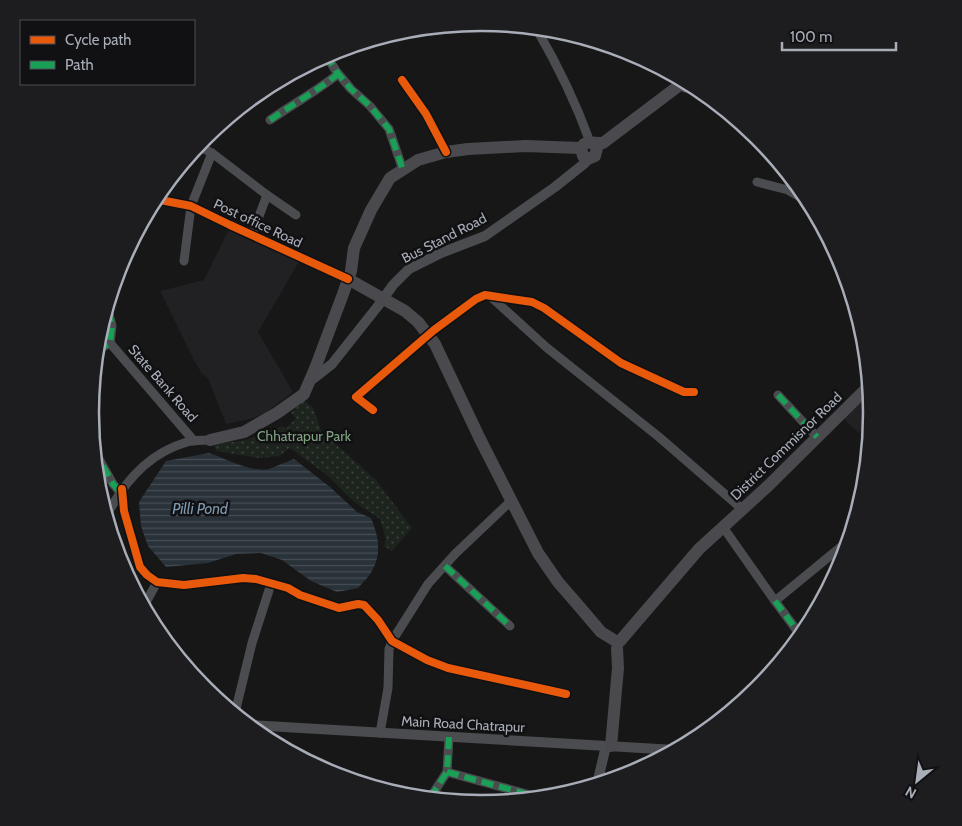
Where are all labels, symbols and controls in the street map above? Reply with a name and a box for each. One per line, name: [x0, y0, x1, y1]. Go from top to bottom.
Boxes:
legend: [20, 20, 195, 85]
scale bar: [782, 20, 896, 52]
text: 100 m: [790, 28, 832, 46]
text: Cycle path: [65, 31, 131, 49]
text: Path: [65, 56, 94, 74]
street label: Post office Road: [211, 195, 305, 251]
street label: Bus Stand Road: [398, 209, 490, 267]
street label: State Bank Road: [124, 341, 202, 425]
street label: District Commisnor Road: [726, 388, 846, 504]
park label: Chhatrapur Park: [257, 427, 352, 445]
water label: Pilli Pond: [172, 500, 229, 518]
street label: Main Road Chatrapur: [401, 712, 526, 736]
north arrow: [892, 756, 942, 806]
text: N: [902, 782, 919, 803]

